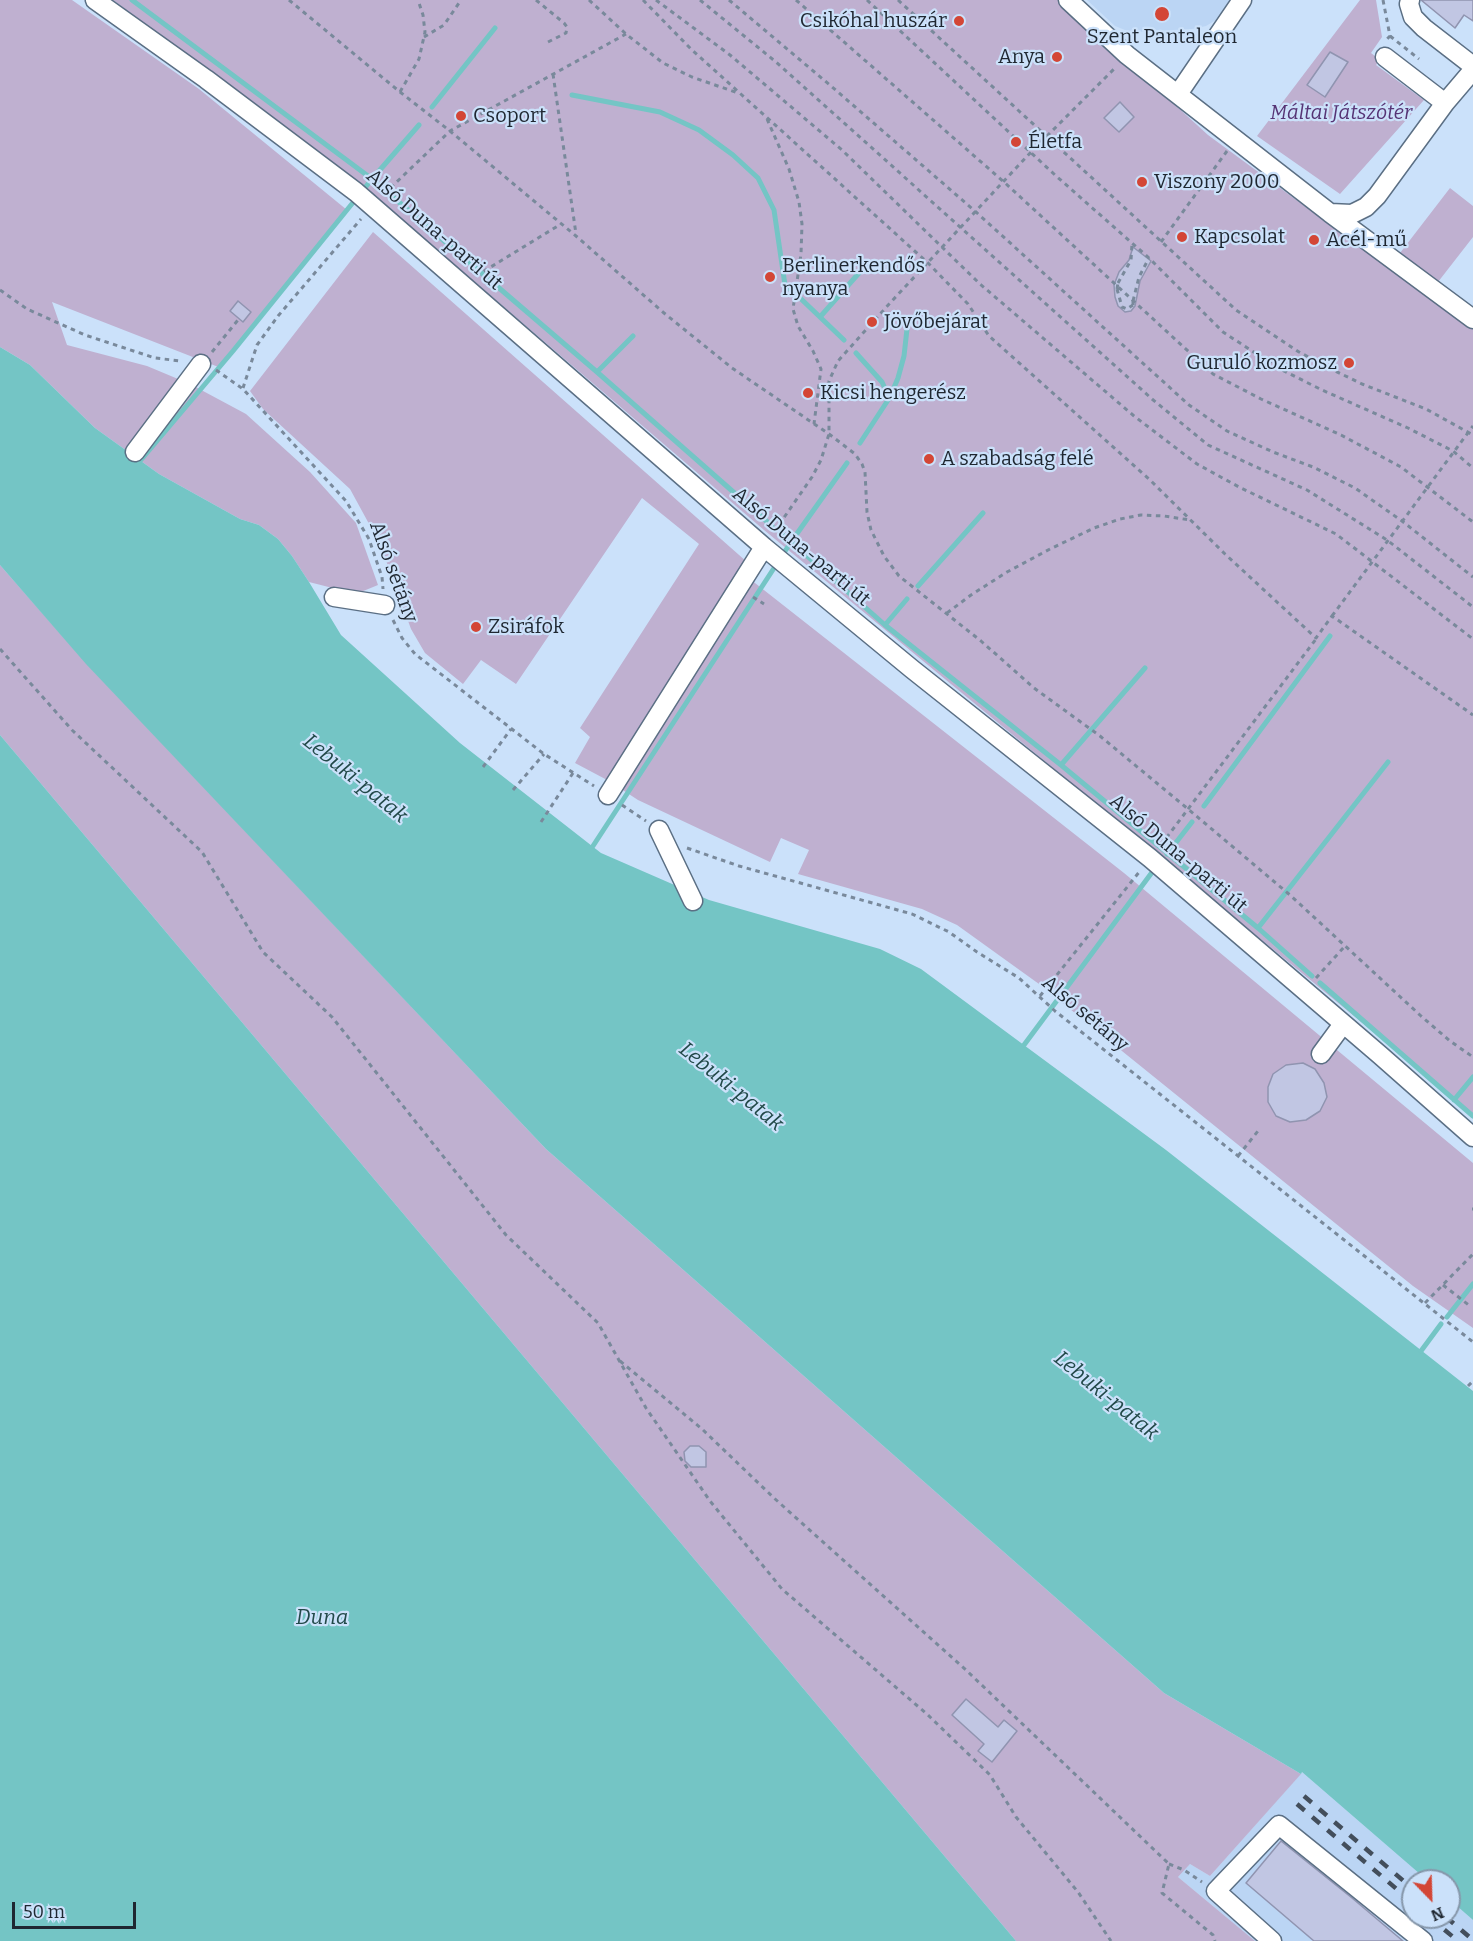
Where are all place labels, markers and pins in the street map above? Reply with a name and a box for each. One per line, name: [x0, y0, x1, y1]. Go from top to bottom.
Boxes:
marker: Szent Pantaleon: [1153, 5, 1171, 23]
place label: Csikóhal huszár: [800, 9, 947, 33]
marker: Csikóhal huszár: [952, 14, 966, 28]
place label: Szent Pantaleon: [1087, 25, 1237, 49]
place label: Anya: [998, 45, 1045, 69]
marker: Anya: [1050, 50, 1064, 64]
place label: Csoport: [473, 104, 546, 128]
marker: Csoport: [454, 109, 468, 123]
place label: Életfa: [1028, 130, 1082, 154]
marker: Életfa: [1009, 135, 1023, 149]
place label: Viszony 2000: [1154, 170, 1280, 194]
marker: Viszony 2000: [1135, 175, 1149, 189]
place label: Kapcsolat: [1194, 225, 1285, 249]
place label: Acél-mű: [1326, 228, 1407, 252]
marker: Kapcsolat: [1175, 230, 1189, 244]
marker: Acél-mű: [1307, 233, 1321, 247]
place label: Berlinerkendős nyanya: [782, 254, 925, 301]
marker: Berlinerkendős nyanya: [763, 270, 777, 284]
place label: Jövőbejárat: [884, 310, 988, 334]
marker: Jövőbejárat: [865, 315, 879, 329]
place label: Guruló kozmosz: [1186, 351, 1337, 375]
marker: Guruló kozmosz: [1342, 356, 1356, 370]
place label: Kicsi hengerész: [820, 381, 966, 405]
marker: Kicsi hengerész: [801, 386, 815, 400]
place label: A szabadság felé: [941, 447, 1094, 471]
marker: A szabadság felé: [922, 452, 936, 466]
place label: Zsiráfok: [488, 615, 564, 639]
marker: Zsiráfok: [469, 620, 483, 634]

